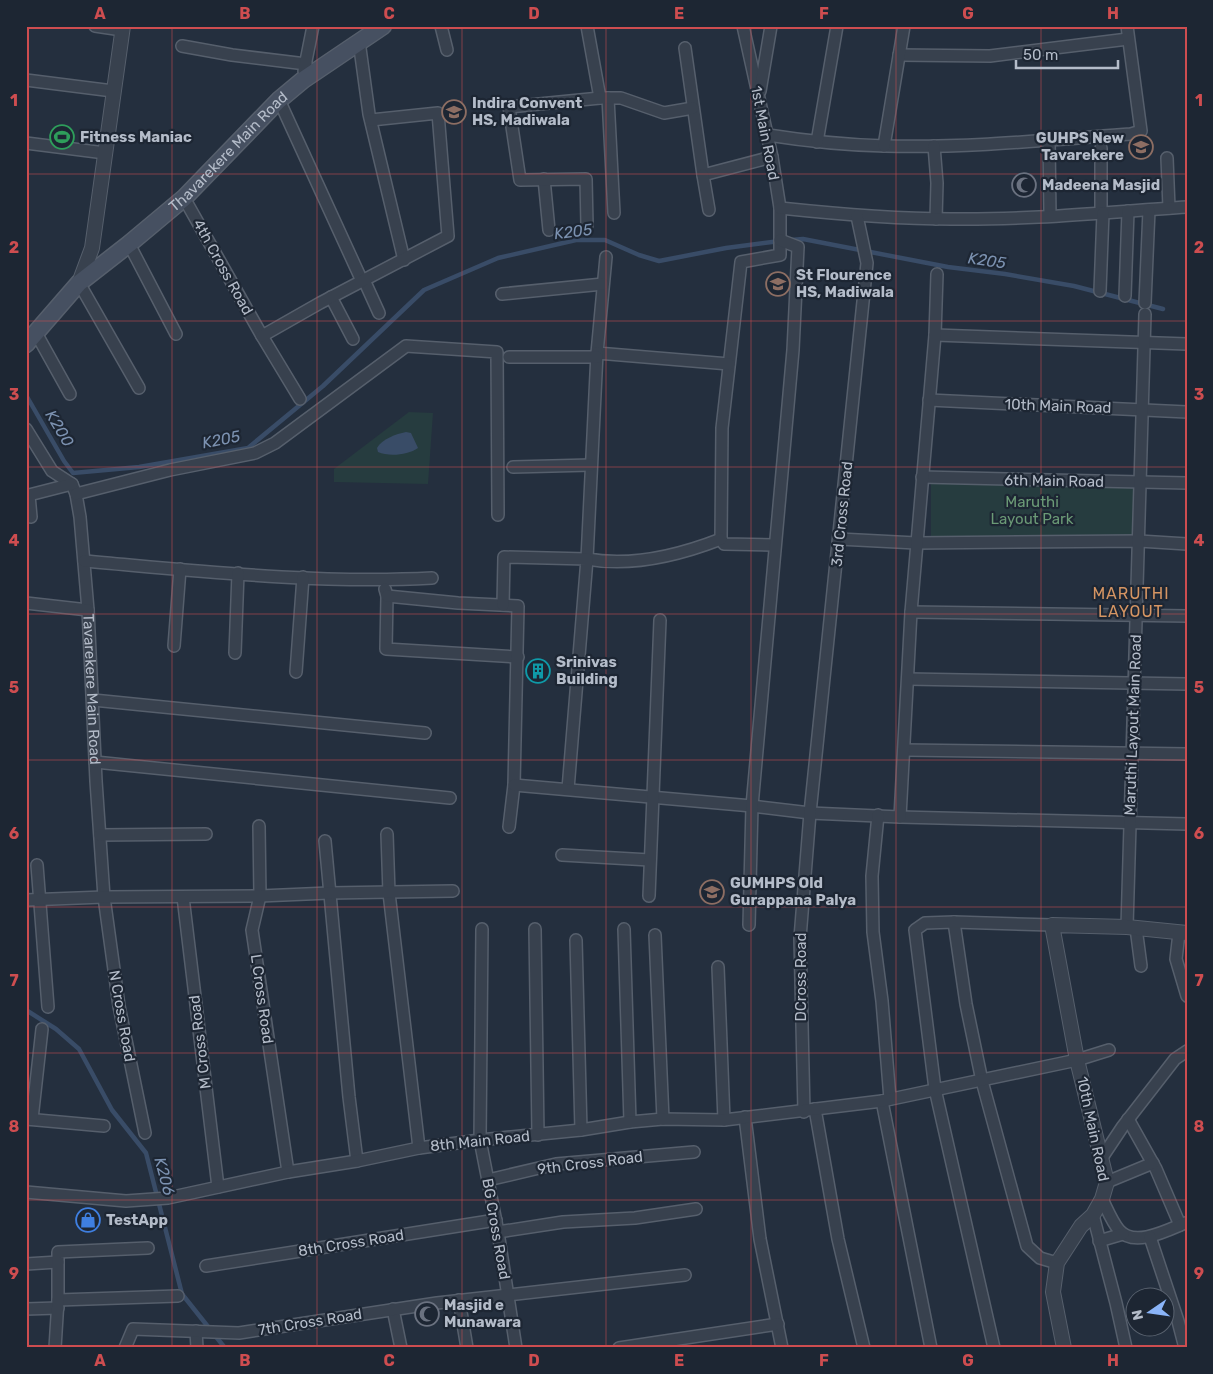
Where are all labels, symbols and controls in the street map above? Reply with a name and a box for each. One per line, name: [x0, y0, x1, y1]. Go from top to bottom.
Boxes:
text: A: [94, 4, 106, 23]
text: B: [239, 4, 251, 23]
text: C: [383, 4, 395, 23]
text: D: [528, 4, 540, 23]
text: E: [674, 4, 684, 23]
text: F: [819, 4, 829, 23]
text: G: [962, 4, 974, 23]
text: H: [1107, 4, 1119, 23]
scale bar: [1016, 38, 1118, 70]
text: 50 m: [1023, 46, 1058, 64]
street label: 1st Main Road: [747, 84, 783, 182]
street label: Thavarekere Main Road: [165, 88, 291, 216]
text: 1: [10, 91, 18, 110]
text: 1: [1195, 91, 1203, 110]
place label: Indira Convent HS, Madiwala: [472, 94, 582, 129]
school or university icon: Indira Convent HS, Madiwala: [441, 99, 467, 125]
sports icon: Fitness Maniac: [49, 124, 75, 150]
place label: Fitness Maniac: [80, 128, 192, 146]
place label: GUHPS New Tavarekere: [1036, 129, 1124, 164]
school or university icon: GUHPS New Tavarekere: [1128, 134, 1154, 160]
mosque icon: Madeena Masjid: [1011, 172, 1037, 198]
place label: Madeena Masjid: [1042, 176, 1160, 194]
street label: 4th Cross Road: [189, 216, 257, 318]
water label: K205: [553, 220, 594, 243]
text: 2: [9, 238, 19, 257]
text: 2: [1194, 238, 1204, 257]
water label: K205: [967, 248, 1008, 273]
place label: St Flourence HS, Madiwala: [796, 266, 894, 301]
school or university icon: St Flourence HS, Madiwala: [765, 271, 791, 297]
text: 3: [9, 385, 19, 404]
text: 3: [1194, 385, 1204, 404]
street label: 10th Main Road: [1004, 395, 1112, 417]
water label: K200: [41, 407, 78, 450]
water label: K205: [200, 426, 242, 452]
street label: 3rd Cross Road: [828, 460, 856, 568]
street label: 6th Main Road: [1004, 471, 1104, 491]
park label: Maruthi Layout Park: [991, 493, 1074, 528]
text: 4: [9, 531, 20, 550]
text: 4: [1194, 531, 1205, 550]
district label: MARUTHI LAYOUT: [1092, 584, 1170, 621]
street label: Tavarekere Main Road: [79, 613, 104, 765]
street label: Maruthi Layout Main Road: [1121, 634, 1145, 816]
place label: Srinivas Building: [556, 653, 618, 688]
building icon: Srinivas Building: [525, 658, 551, 684]
text: 5: [9, 678, 19, 697]
text: 5: [1194, 678, 1204, 697]
text: 6: [9, 824, 19, 843]
text: 6: [1194, 824, 1204, 843]
place label: GUMHPS Old Gurappana Palya: [730, 874, 856, 909]
school or university icon: GUMHPS Old Gurappana Palya: [699, 879, 725, 905]
street label: DCross Road: [792, 932, 810, 1022]
street label: L Cross Road: [247, 953, 277, 1045]
street label: N Cross Road: [105, 969, 139, 1063]
text: 7: [9, 971, 19, 990]
text: 7: [1194, 971, 1204, 990]
street label: M Cross Road: [185, 994, 215, 1090]
street label: 10th Main Road: [1073, 1075, 1113, 1183]
text: 8: [9, 1117, 20, 1136]
text: 8: [1194, 1117, 1205, 1136]
street label: 8th Main Road: [429, 1127, 531, 1155]
street label: 9th Cross Road: [536, 1148, 644, 1178]
water label: K206: [150, 1155, 179, 1198]
street label: BG Cross Road: [478, 1177, 514, 1281]
shop icon: TestApp: [75, 1207, 101, 1233]
place label: TestApp: [106, 1211, 168, 1229]
street label: 8th Cross Road: [297, 1226, 405, 1260]
text: 9: [9, 1264, 19, 1283]
text: 9: [1194, 1264, 1204, 1283]
north arrow: [1126, 1286, 1176, 1336]
place label: Masjid e Munawara: [444, 1296, 521, 1331]
mosque icon: Masjid e Munawara: [414, 1301, 440, 1327]
street label: 7th Cross Road: [257, 1305, 363, 1339]
text: N: [1128, 1308, 1147, 1322]
text: A: [94, 1351, 106, 1370]
text: B: [239, 1351, 251, 1370]
text: C: [383, 1351, 395, 1370]
text: D: [528, 1351, 540, 1370]
text: E: [674, 1351, 684, 1370]
text: F: [819, 1351, 829, 1370]
text: G: [962, 1351, 974, 1370]
text: H: [1107, 1351, 1119, 1370]

